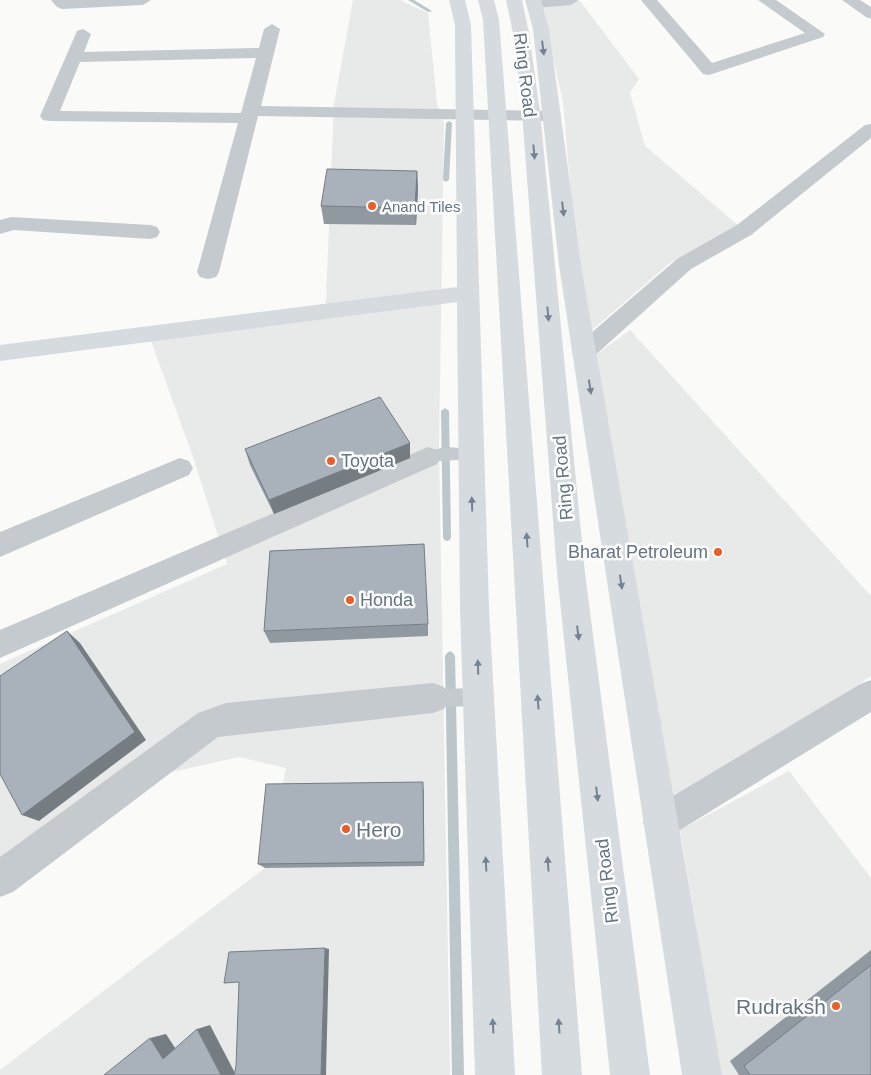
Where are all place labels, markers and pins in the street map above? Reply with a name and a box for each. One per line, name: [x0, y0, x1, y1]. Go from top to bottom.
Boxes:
place label: Anand Tiles: [382, 198, 460, 215]
marker: Anand Tiles: [366, 200, 378, 212]
place label: Toyota: [341, 451, 395, 471]
marker: Toyota: [325, 455, 337, 467]
place label: Bharat Petroleum: [568, 542, 708, 562]
marker: Bharat Petroleum: [712, 546, 724, 558]
place label: Honda: [360, 590, 414, 610]
marker: Honda: [344, 594, 356, 606]
place label: Hero: [356, 818, 402, 841]
marker: Hero: [340, 823, 352, 835]
place label: Rudraksh: [736, 995, 826, 1018]
marker: Rudraksh: [830, 1000, 842, 1012]

